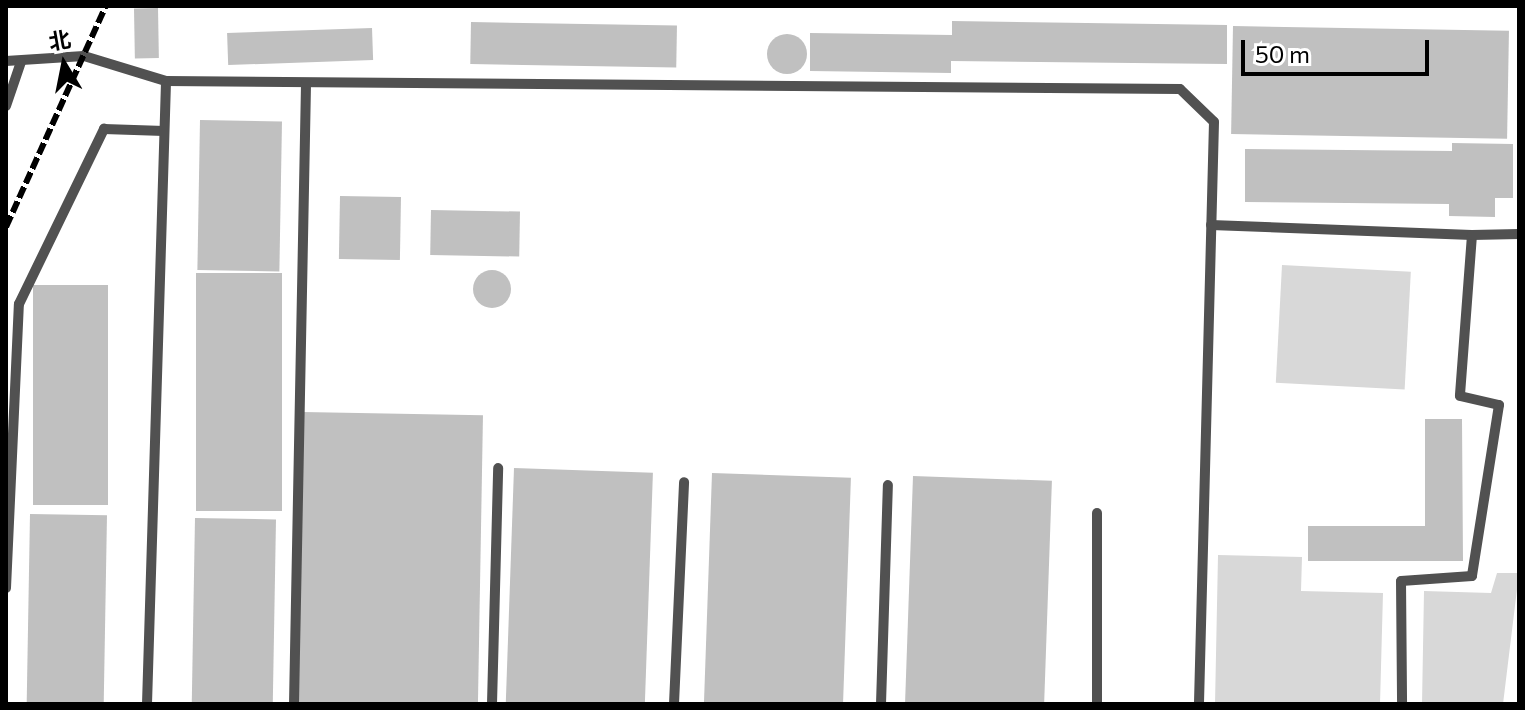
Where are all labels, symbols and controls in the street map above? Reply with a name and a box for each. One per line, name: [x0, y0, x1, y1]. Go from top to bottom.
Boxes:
north arrow: [24, 24, 104, 104]
scale bar: [1245, 24, 1433, 74]
text: 北: [47, 25, 73, 55]
text: 50 m: [1255, 39, 1310, 68]

